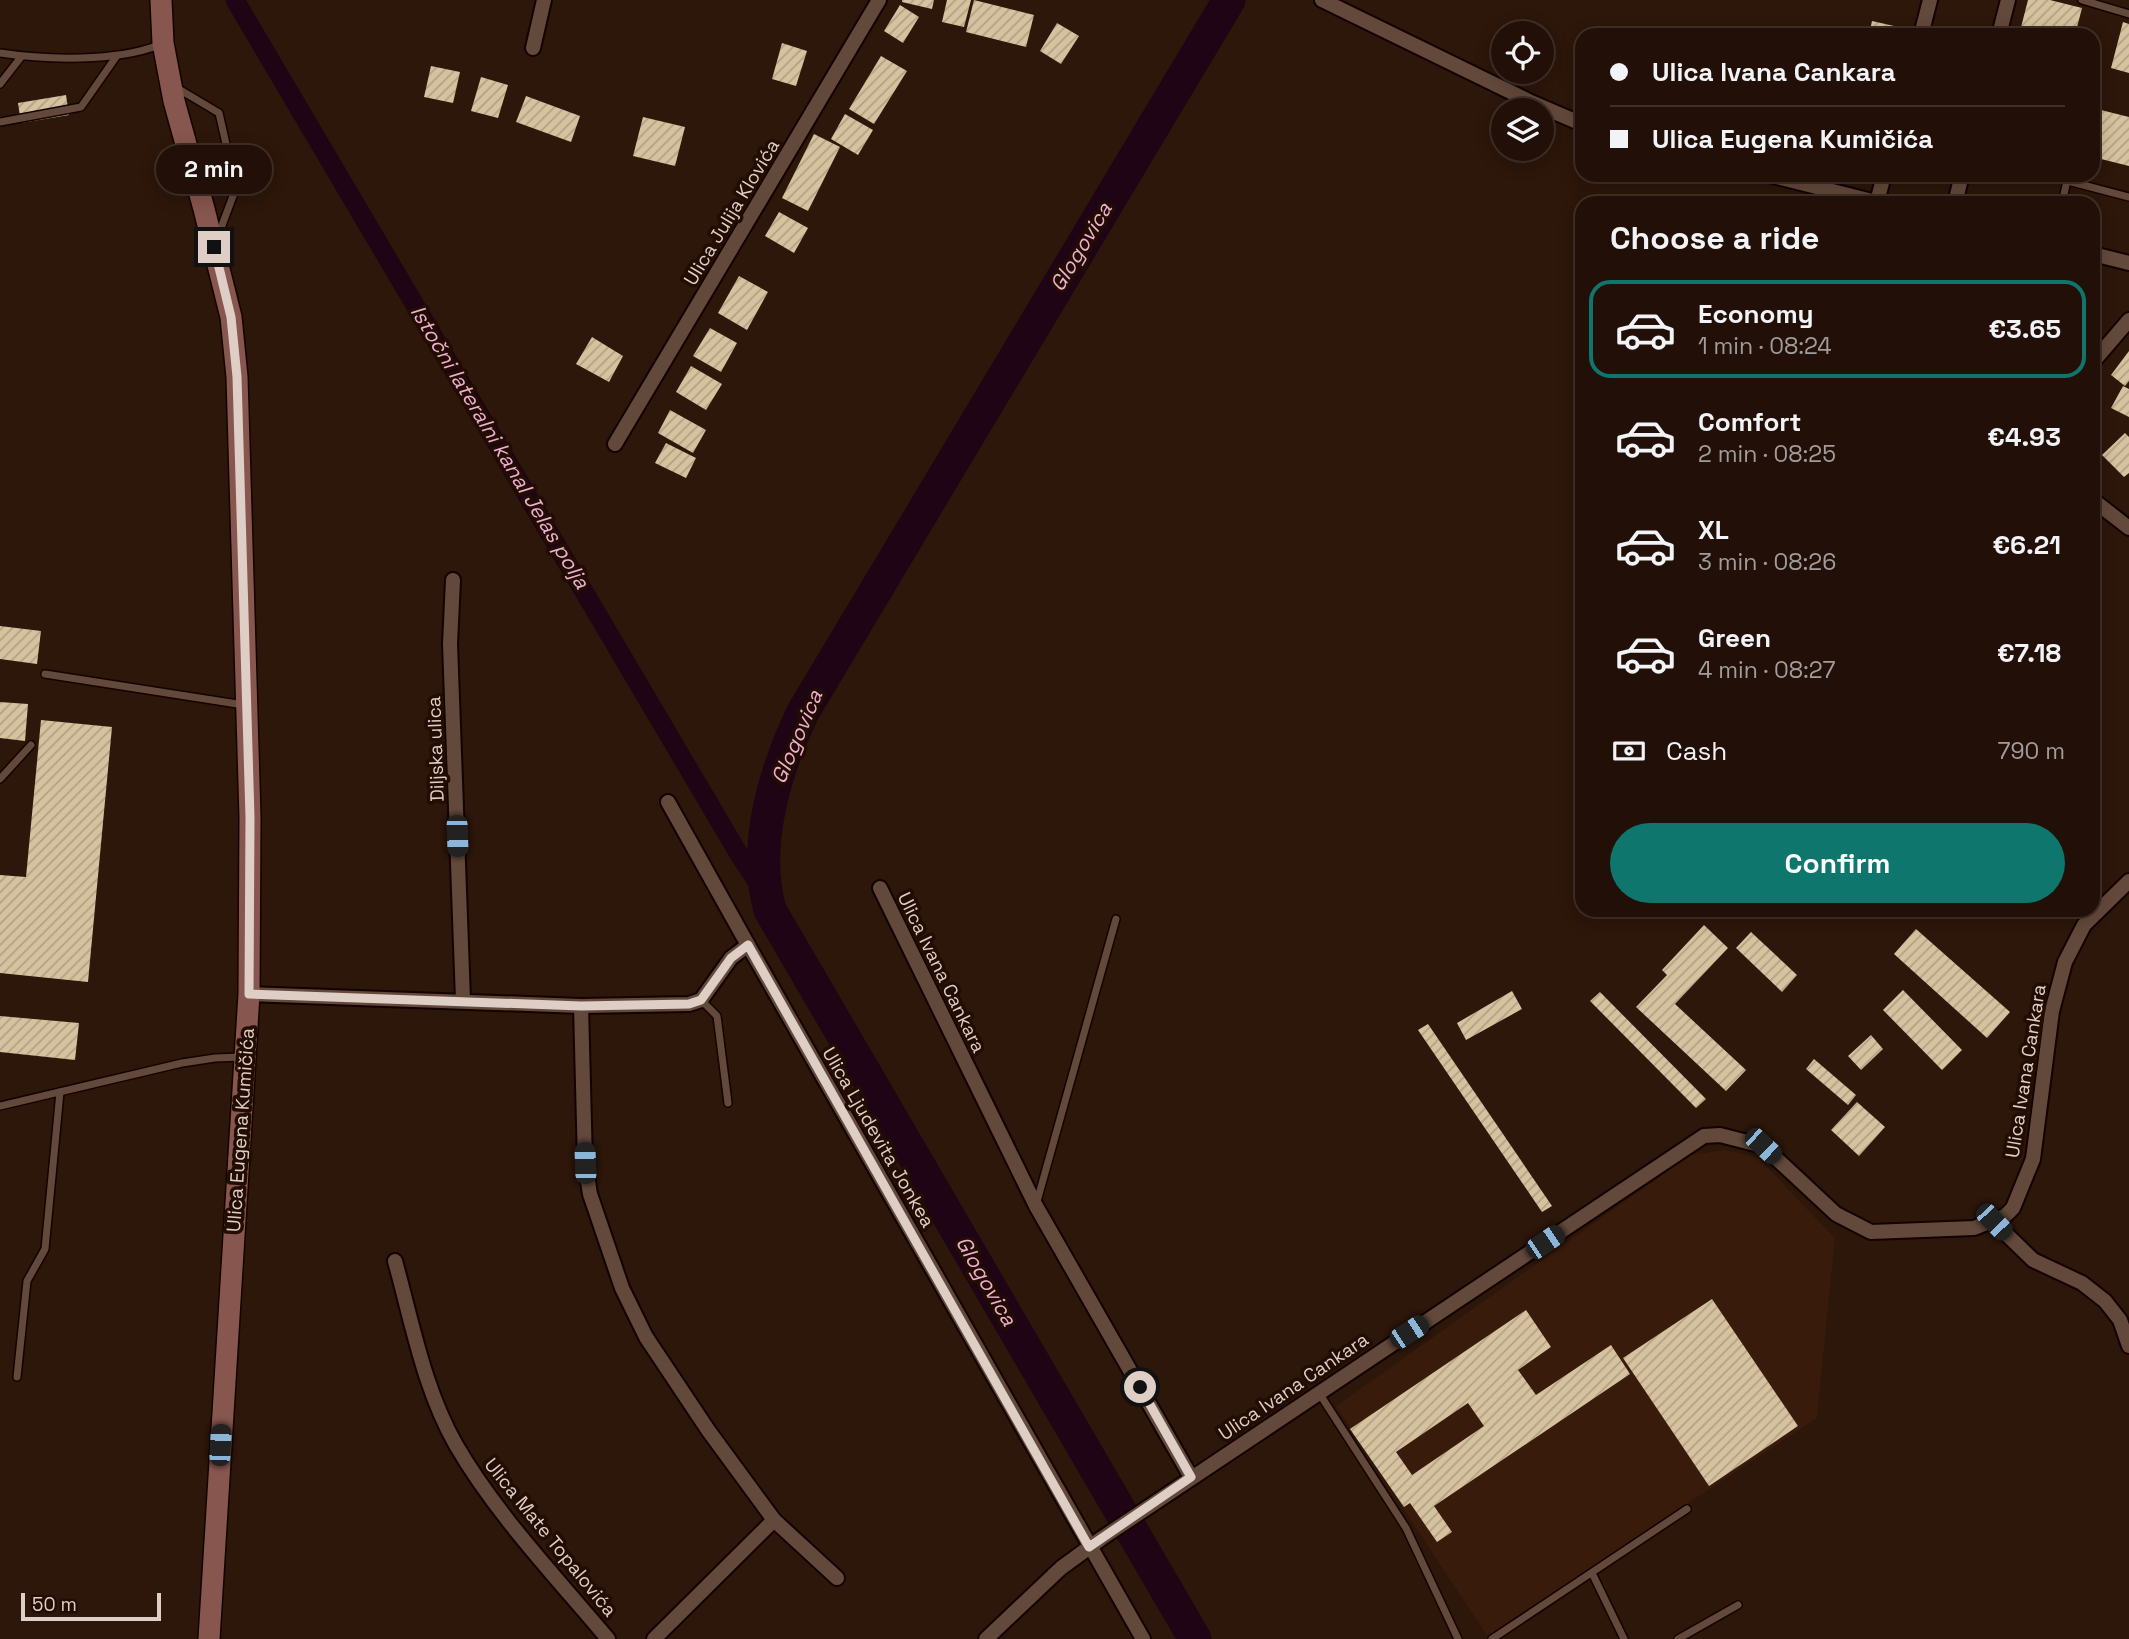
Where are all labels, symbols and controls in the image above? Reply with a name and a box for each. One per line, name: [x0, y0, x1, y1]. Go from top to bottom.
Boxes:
map controls: [1491, 21, 1554, 161]
button: locate: [1491, 21, 1554, 84]
text: Ulica Ivana Cankara: [1652, 55, 1896, 89]
button: layers: [1491, 98, 1554, 161]
text: Ulica Eugena Kumičića: [1652, 122, 1933, 156]
street label: Ulica Julija Klovića: [678, 135, 785, 290]
callout: 2 min: [156, 146, 272, 194]
text: 2 min: [184, 154, 244, 184]
water label: Glogovica: [1043, 197, 1118, 296]
text: Choose a ride: [1610, 218, 1820, 258]
route end: [198, 231, 230, 263]
text: Economy: [1698, 297, 1814, 331]
icon: car: [1614, 298, 1677, 361]
water label: Istočni lateralni kanal Jelas polja: [405, 300, 596, 594]
text: €3.65: [1988, 312, 2061, 346]
text: 1 min · 08:24: [1698, 331, 1832, 361]
text: Comfort: [1698, 405, 1801, 439]
icon: car: [1614, 406, 1677, 469]
text: €4.93: [1987, 420, 2061, 454]
text: 2 min · 08:25: [1698, 439, 1836, 469]
text: XL: [1698, 513, 1729, 547]
icon: car: [1614, 514, 1677, 577]
text: €6.21: [1992, 528, 2061, 562]
text: 3 min · 08:26: [1698, 547, 1836, 577]
text: Green: [1698, 621, 1771, 655]
icon: car: [1614, 622, 1677, 685]
text: €7.18: [1997, 636, 2061, 670]
text: 4 min · 08:27: [1698, 655, 1835, 685]
water label: Glogovica: [765, 685, 829, 788]
street label: Diljska ulica: [421, 696, 450, 802]
icon: cash: [1610, 732, 1648, 770]
text: Cash: [1666, 734, 1727, 768]
text: 790 m: [1998, 736, 2065, 766]
car: [446, 815, 469, 857]
button: Confirm: [1610, 823, 2065, 903]
street label: Ulica Ivana Cankara: [892, 888, 991, 1057]
street label: Ulica Ivana Cankara: [1999, 982, 2052, 1160]
street label: Ulica Eugena Kumičića: [221, 1027, 260, 1233]
street label: Ulica Ljudevita Jonkea: [817, 1042, 941, 1232]
car: [1741, 1124, 1786, 1168]
car: [574, 1142, 597, 1184]
car: [1972, 1200, 2017, 1244]
car: [1522, 1222, 1569, 1262]
water label: Glogovica: [950, 1231, 1023, 1331]
car: [1386, 1312, 1433, 1352]
street label: Ulica Ivana Cankara: [1214, 1327, 1373, 1446]
route start: [1124, 1371, 1156, 1403]
car: [209, 1423, 232, 1467]
street label: Ulica Mate Topalovića: [479, 1453, 622, 1622]
scale bar: [21, 1590, 161, 1622]
text: 50 m: [32, 1592, 77, 1617]

